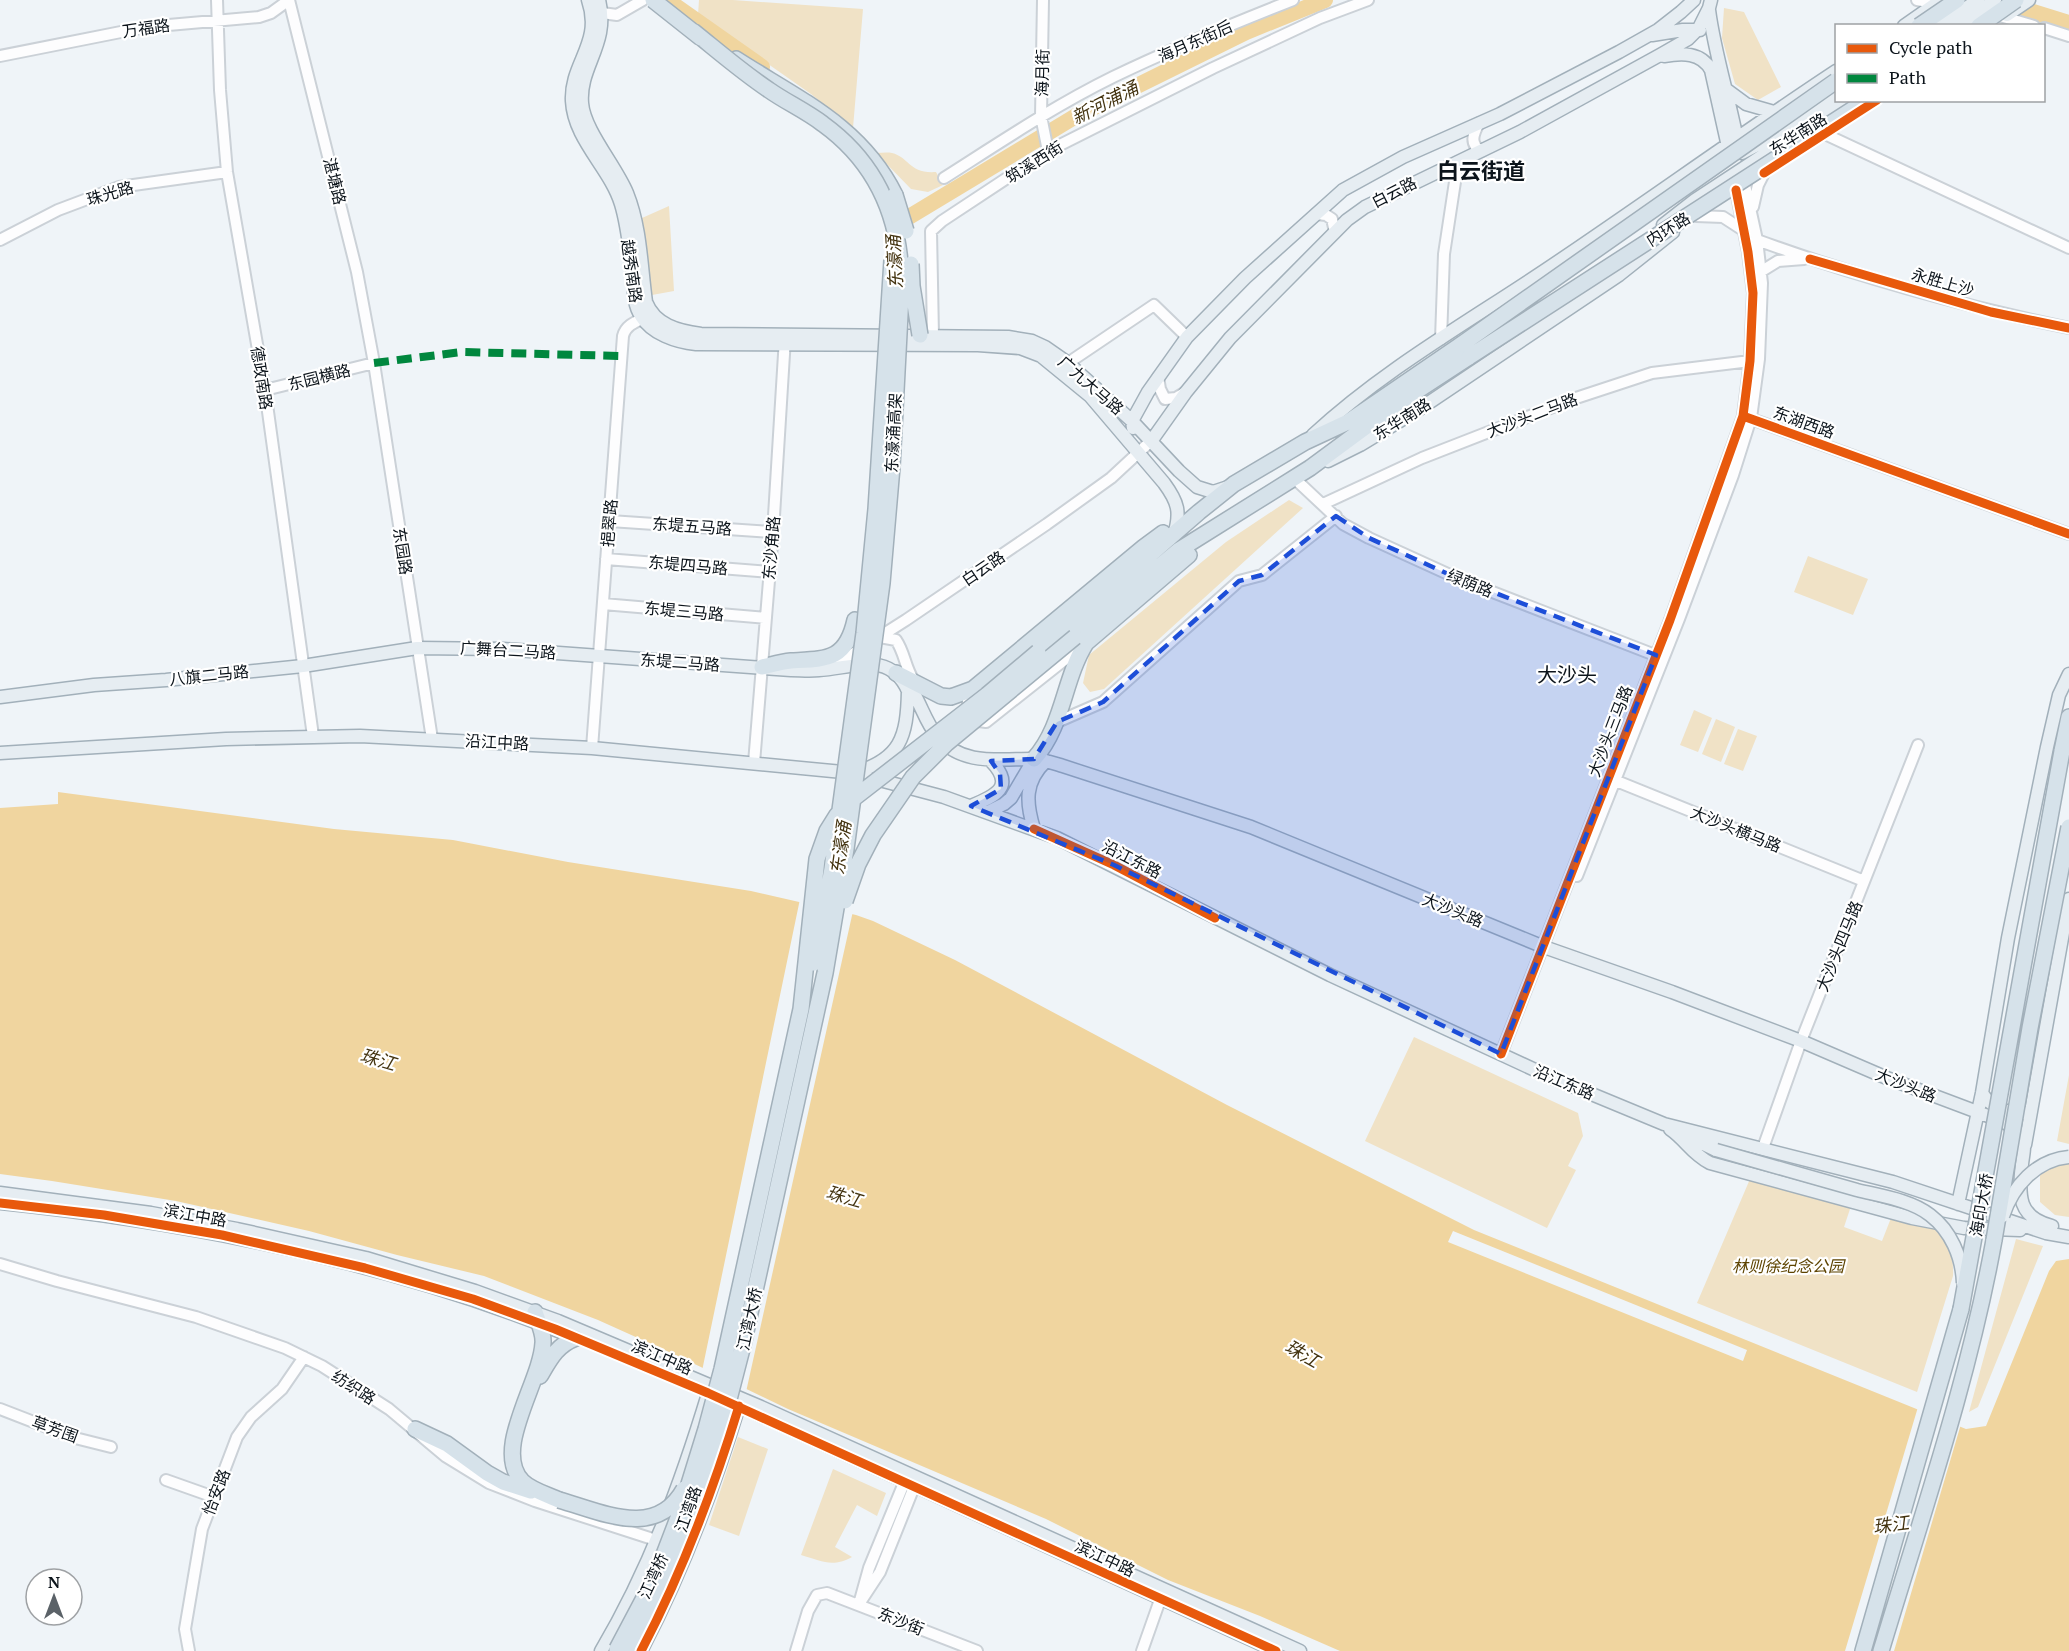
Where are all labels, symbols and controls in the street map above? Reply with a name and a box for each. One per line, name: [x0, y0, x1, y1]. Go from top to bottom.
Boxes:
street label: 万福路: [121, 14, 171, 42]
street label: 海月东街后: [1154, 15, 1236, 67]
legend: [1835, 24, 2045, 102]
text: Cycle path: [1889, 35, 1973, 59]
street label: 海月街: [1031, 49, 1053, 97]
text: Path: [1889, 65, 1926, 89]
water label: 新河浦涌: [1067, 74, 1144, 129]
street label: 东华南路: [1765, 108, 1831, 160]
street label: 筑溪西街: [1001, 136, 1067, 188]
street label: 湛塘路: [319, 155, 351, 207]
district label: 白云街道: [1437, 156, 1525, 185]
street label: 白云路: [1368, 171, 1420, 213]
street label: 珠光路: [84, 176, 136, 210]
street label: 内环路: [1642, 207, 1694, 251]
water label: 东濠涌: [881, 232, 907, 290]
street label: 越秀南路: [617, 238, 647, 304]
street label: 永胜上沙: [1909, 263, 1977, 301]
street label: 德政南路: [246, 345, 278, 411]
street label: 广九大马路: [1054, 350, 1128, 420]
street label: 东园横路: [285, 359, 353, 395]
street label: 大沙头二马路: [1483, 388, 1581, 442]
street label: 东濠涌高架: [880, 392, 906, 474]
street label: 东华南路: [1369, 393, 1435, 445]
street label: 东湖西路: [1770, 401, 1838, 443]
street label: 挹翠路: [596, 498, 622, 548]
street label: 东堤五马路: [651, 512, 733, 540]
street label: 东沙角路: [757, 515, 785, 581]
street label: 东园路: [388, 526, 418, 576]
street label: 白云路: [957, 545, 1009, 591]
street label: 东堤四马路: [647, 551, 729, 579]
street label: 绿荫路: [1444, 564, 1496, 602]
street label: 东堤三马路: [643, 597, 725, 625]
street label: 广舞台二马路: [459, 637, 557, 663]
street label: 东堤二马路: [639, 648, 721, 676]
street label: 八旗二马路: [168, 660, 250, 690]
district label: 大沙头: [1537, 661, 1597, 688]
street label: 大沙头三马路: [1583, 682, 1637, 780]
street label: 沿江中路: [464, 729, 530, 755]
street label: 大沙头横马路: [1687, 801, 1785, 857]
water label: 东濠涌: [824, 817, 856, 876]
street label: 沿江东路: [1098, 835, 1166, 883]
street label: 大沙头路: [1419, 888, 1487, 932]
street label: 大沙头四马路: [1811, 897, 1867, 995]
water label: 珠江: [358, 1043, 401, 1076]
street label: 沿江东路: [1530, 1059, 1598, 1105]
street label: 大沙头路: [1872, 1063, 1940, 1107]
street label: 海印大桥: [1965, 1172, 1997, 1238]
water label: 珠江: [824, 1180, 867, 1213]
street label: 滨江中路: [162, 1199, 228, 1231]
park label: 林则徐纪念公园: [1732, 1255, 1846, 1277]
street label: 江湾大桥: [732, 1285, 766, 1353]
street label: 滨江中路: [628, 1334, 696, 1380]
water label: 珠江: [1281, 1334, 1326, 1374]
street label: 纺织路: [328, 1365, 380, 1409]
street label: 草芳围: [29, 1410, 81, 1448]
street label: 怡安路: [197, 1466, 235, 1518]
street label: 江湾路: [669, 1483, 707, 1535]
water label: 珠江: [1872, 1510, 1912, 1538]
street label: 滨江中路: [1071, 1535, 1139, 1581]
street label: 江湾桥: [633, 1550, 673, 1602]
north arrow: [24, 1567, 84, 1627]
text: N: [48, 1571, 60, 1593]
street label: 东沙街: [875, 1602, 927, 1640]

